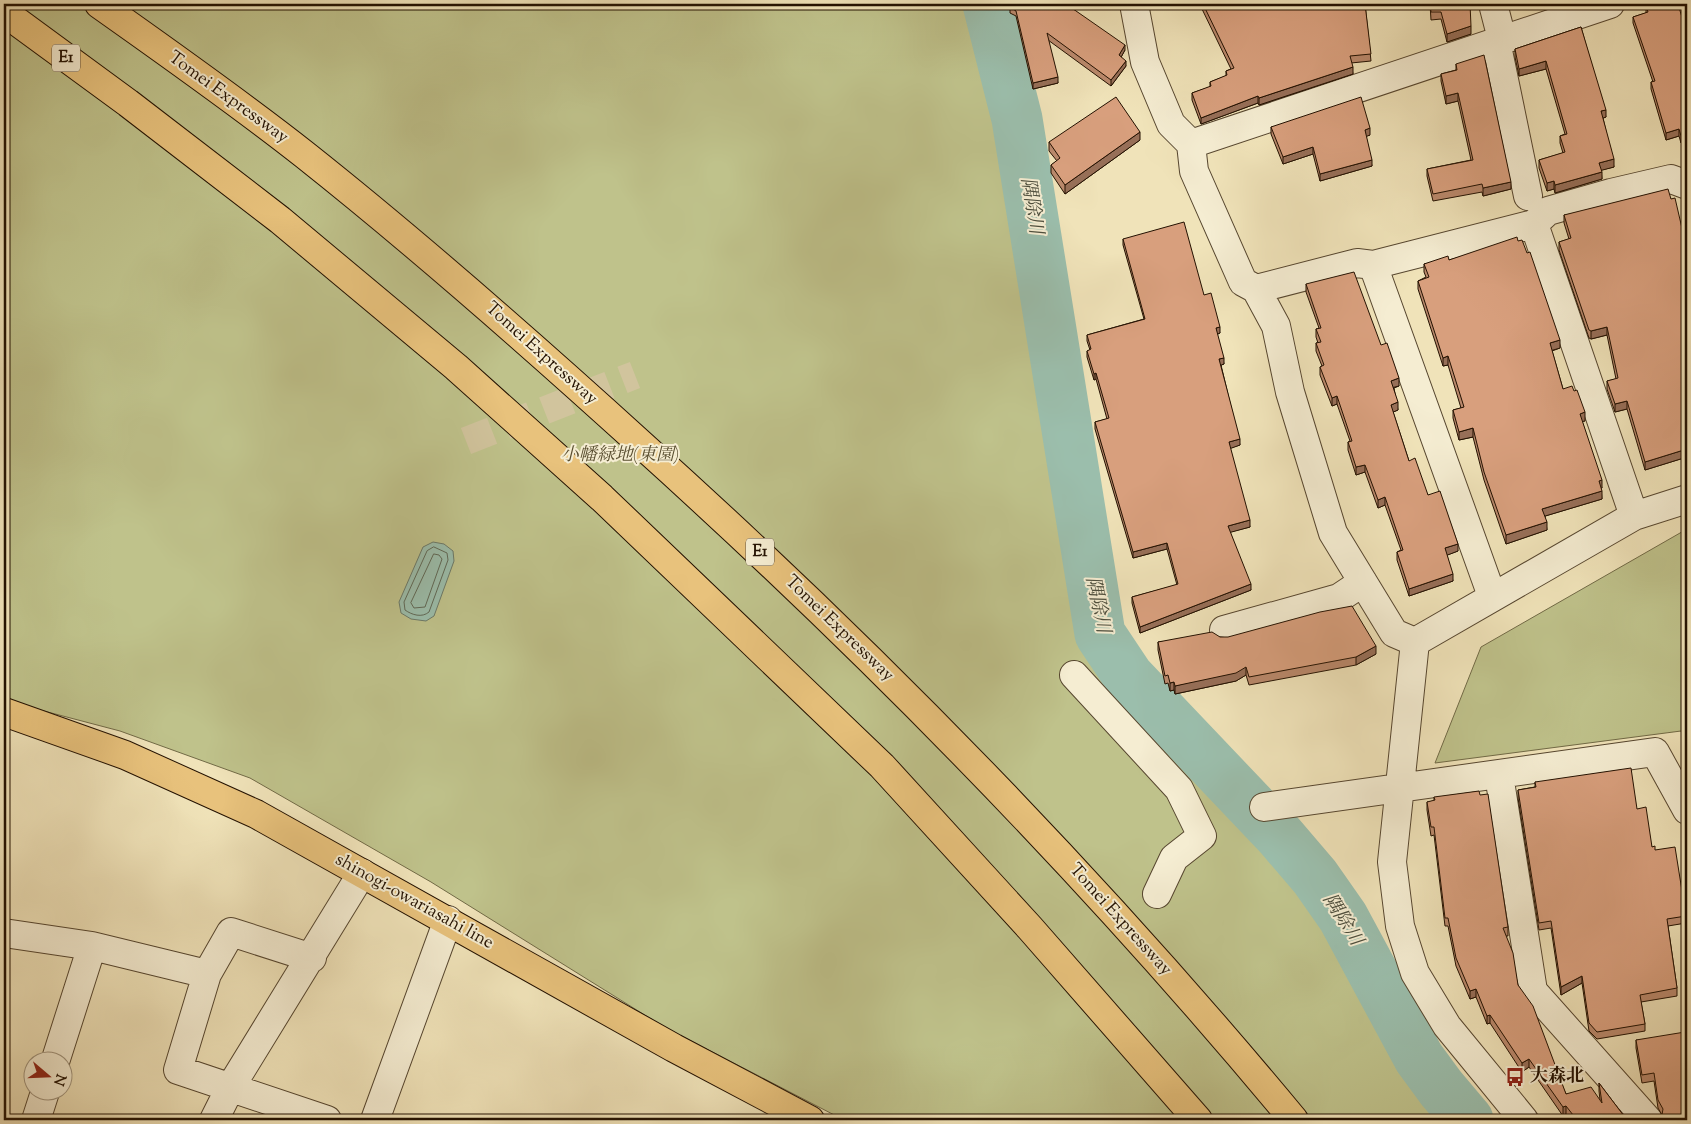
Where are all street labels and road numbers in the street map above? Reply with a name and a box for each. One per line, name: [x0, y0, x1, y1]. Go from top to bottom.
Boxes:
road number: E1: [52, 44, 80, 72]
street label: Tomei Expressway: [162, 45, 294, 151]
street label: Tomei Expressway: [479, 296, 603, 412]
road number: E1: [746, 538, 774, 566]
street label: Tomei Expressway: [778, 570, 900, 688]
street label: shinogi-owariasahi line: [330, 848, 498, 956]
street label: Tomei Expressway: [1062, 858, 1178, 982]

